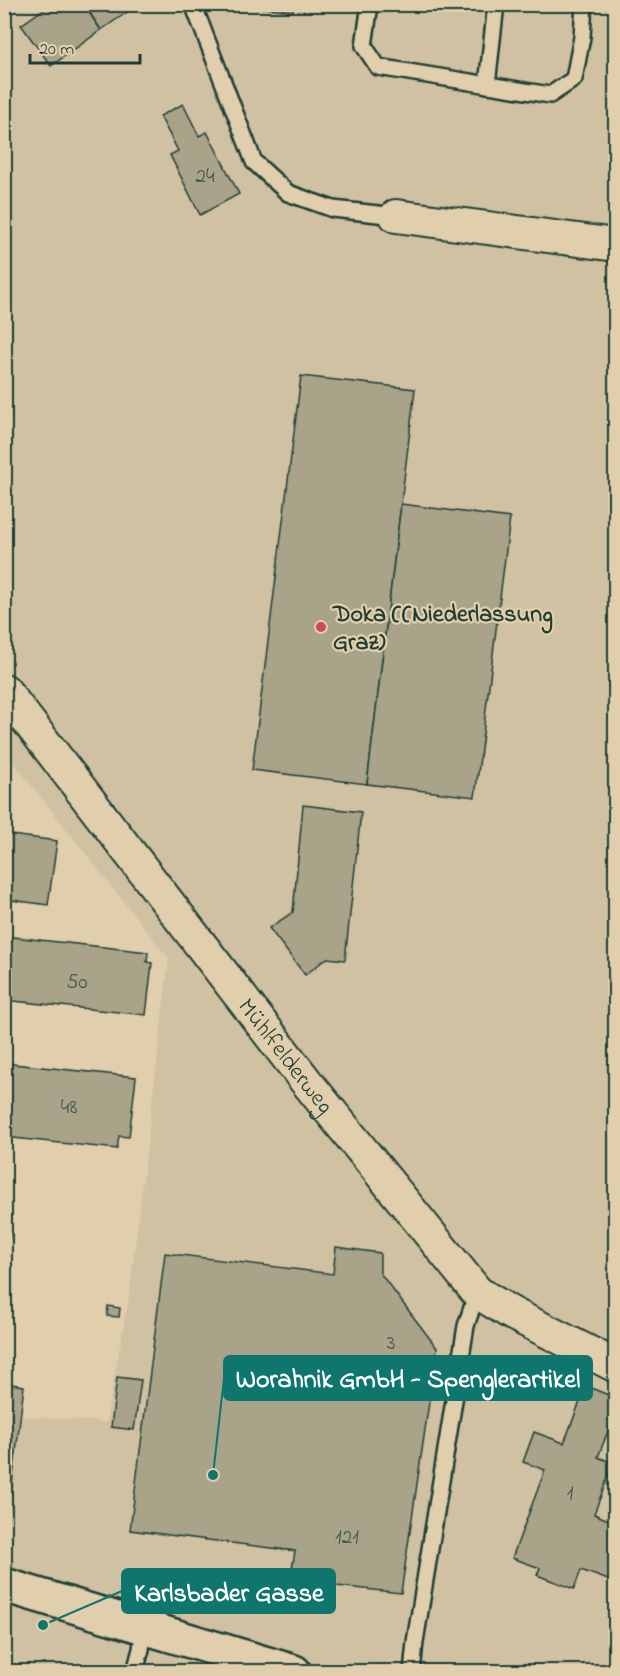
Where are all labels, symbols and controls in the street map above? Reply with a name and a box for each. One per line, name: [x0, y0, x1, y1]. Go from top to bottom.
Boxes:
scale bar: [30, 27, 140, 65]
text: 20 m: [39, 37, 74, 63]
house number: 24: [195, 162, 215, 192]
place label: Doka ((Niederlassung Graz): [332, 598, 553, 661]
marker: Doka ((Niederlassung Graz): [314, 620, 328, 634]
house number: 50: [66, 968, 88, 998]
street label: Mühlfelderweg: [228, 992, 341, 1123]
house number: 48: [61, 1093, 77, 1123]
house number: 3: [387, 1329, 395, 1359]
callout: Worahnik GmbH - Spenglerartikel: [224, 1356, 592, 1400]
text: Worahnik GmbH - Spenglerartikel: [236, 1362, 580, 1401]
house number: 1: [567, 1479, 574, 1509]
house number: 121: [335, 1523, 359, 1553]
callout: Karlsbader Gasse: [122, 1569, 335, 1613]
text: Karlsbader Gasse: [134, 1576, 325, 1614]

